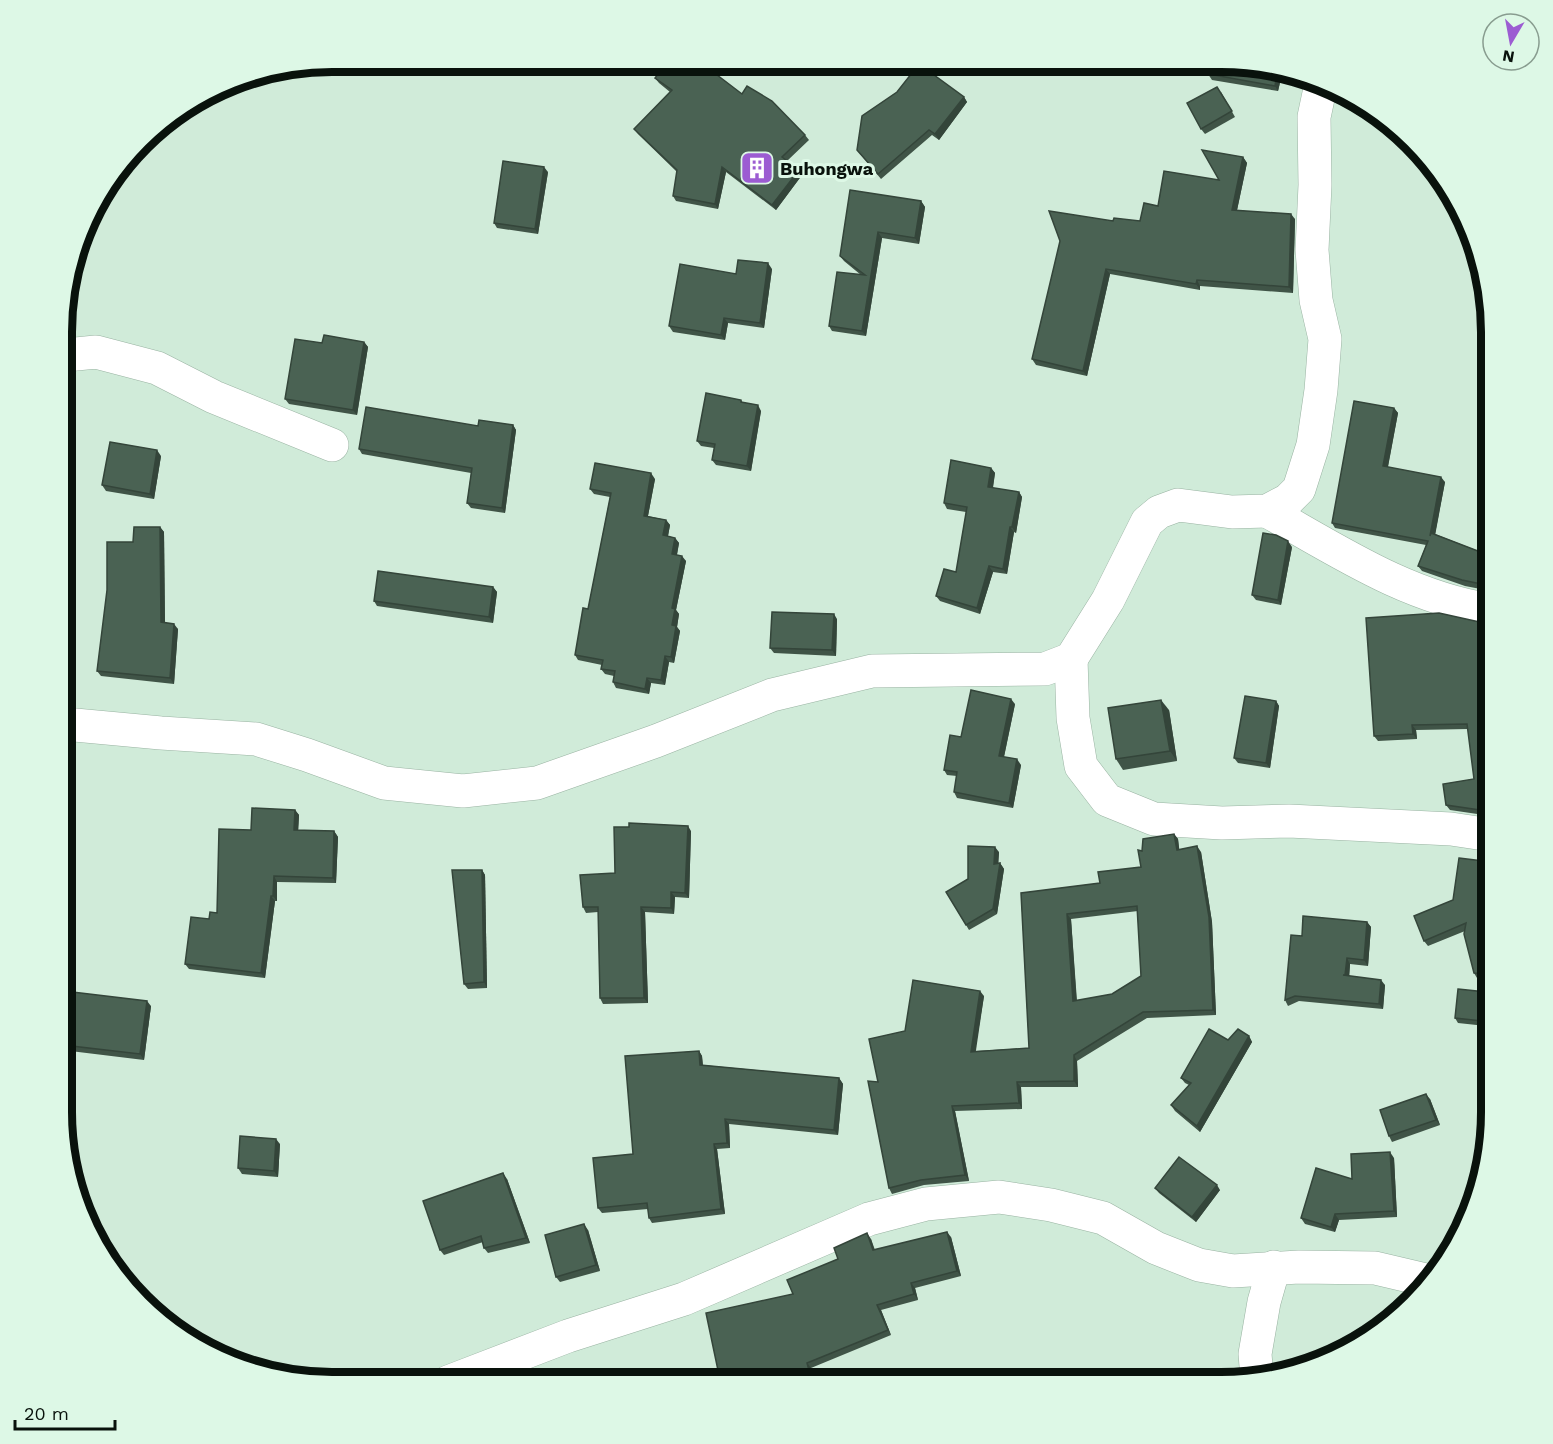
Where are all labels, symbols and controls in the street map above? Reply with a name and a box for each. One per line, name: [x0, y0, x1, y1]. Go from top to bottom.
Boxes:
north arrow: [1481, 12, 1541, 72]
text: N: [1501, 46, 1516, 67]
building icon: Buhongwa: [739, 150, 775, 186]
place label: Buhongwa: [780, 158, 874, 179]
scale bar: [15, 1393, 116, 1431]
text: 20 m: [24, 1403, 69, 1424]

